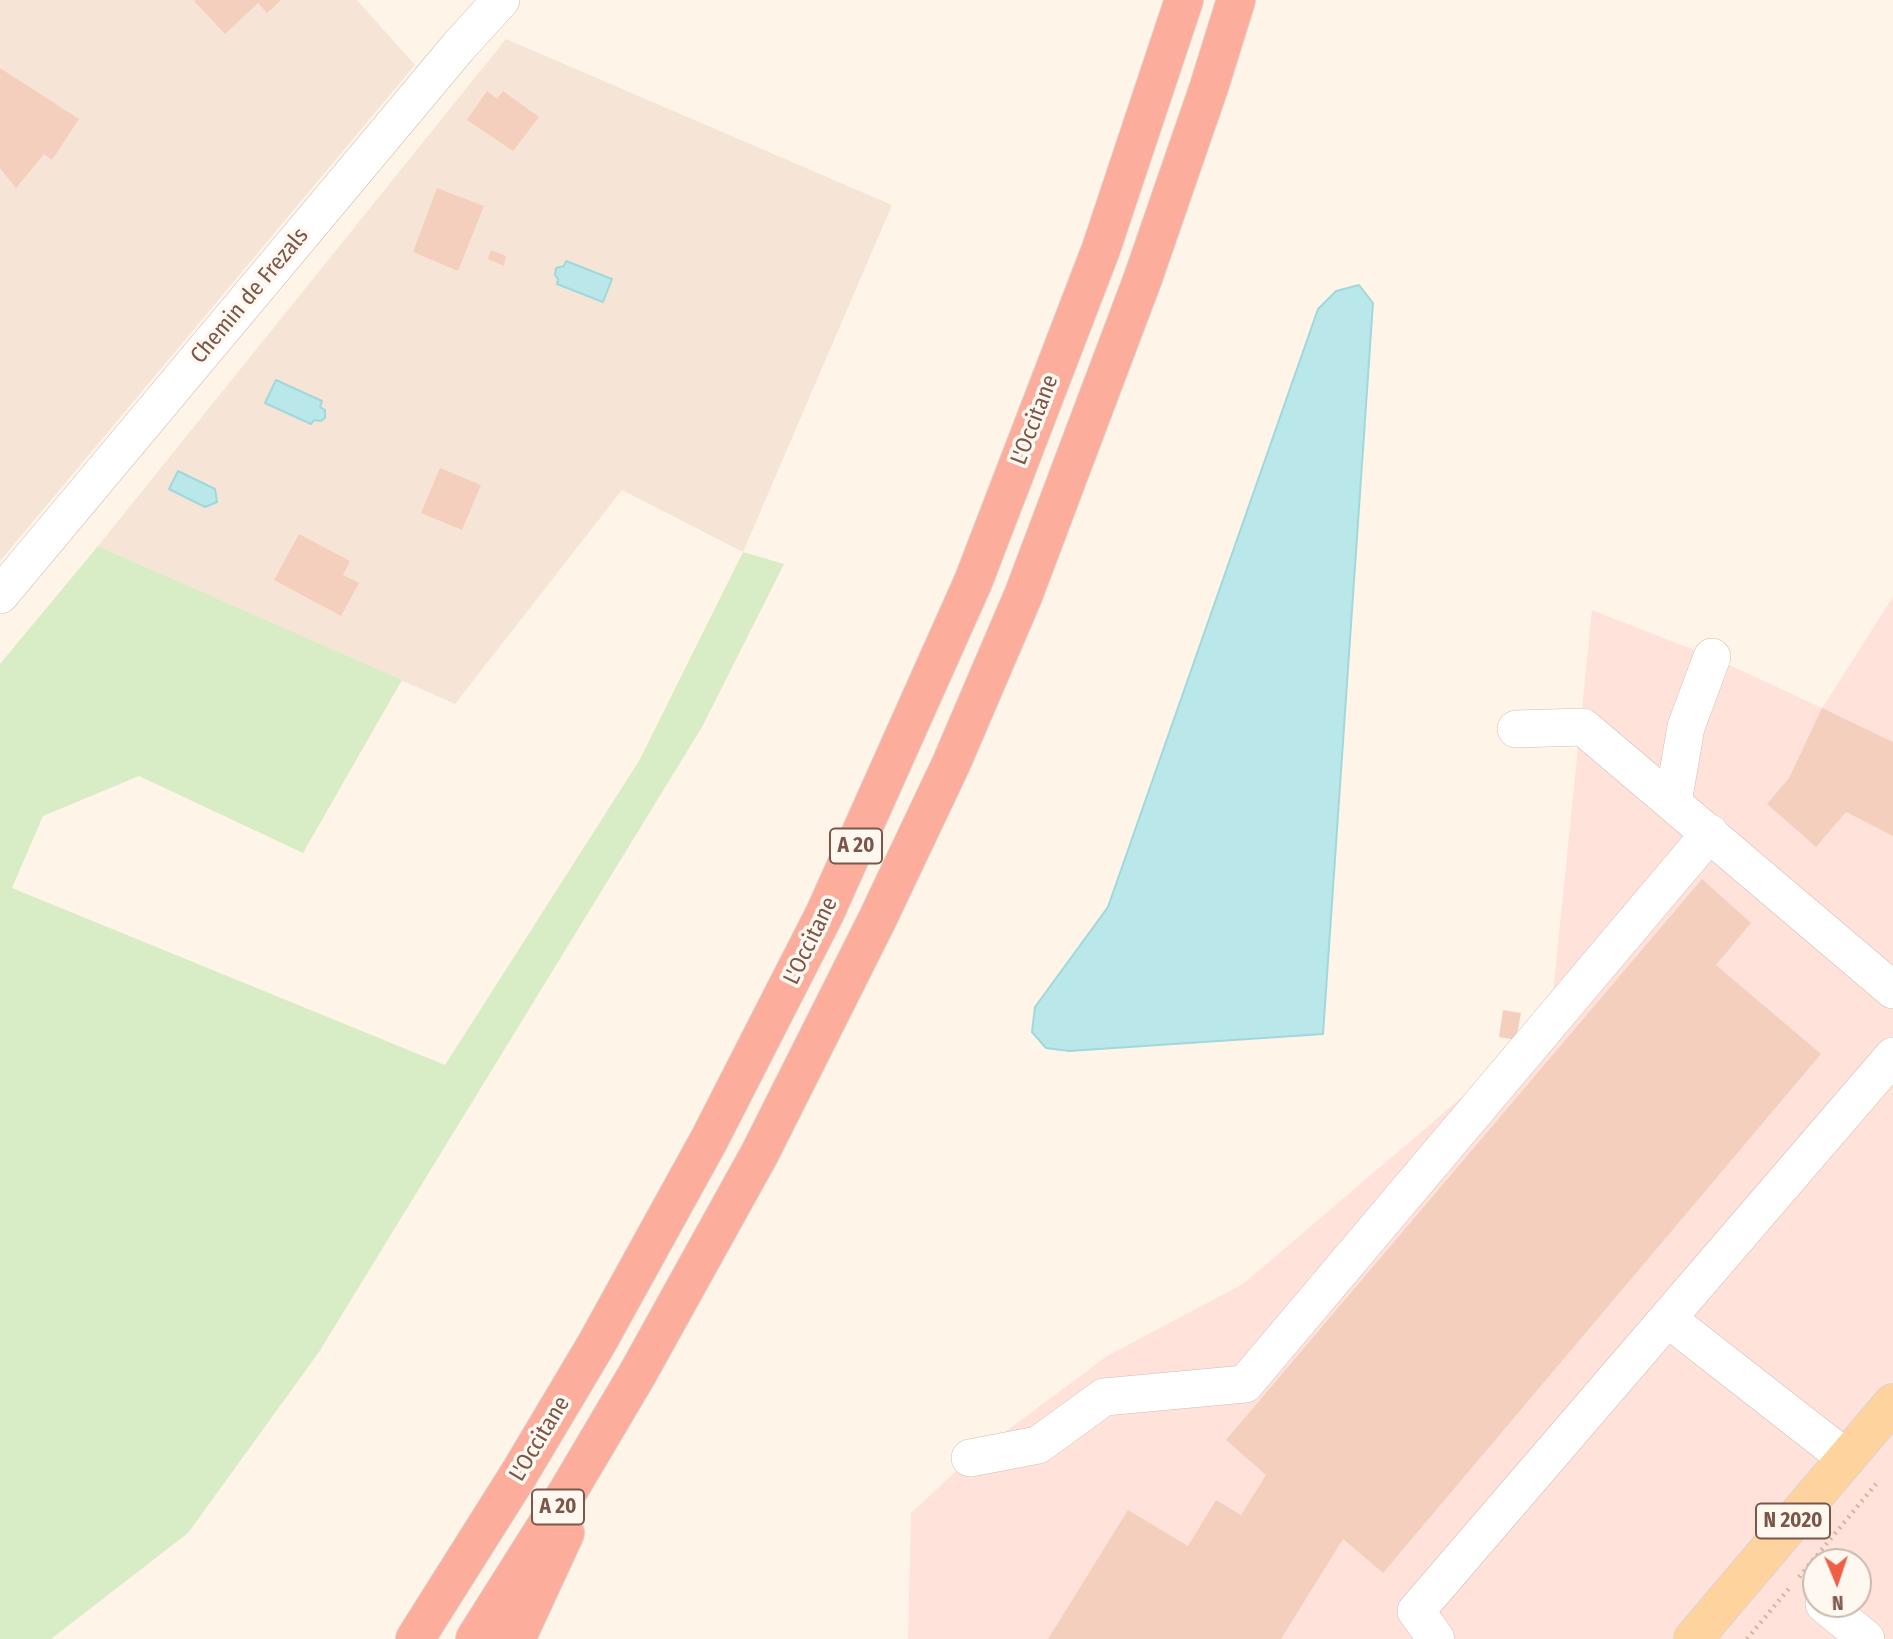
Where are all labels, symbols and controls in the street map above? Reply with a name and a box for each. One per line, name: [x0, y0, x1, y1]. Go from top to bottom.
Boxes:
street label: Chemin de Frezals: [185, 223, 315, 369]
street label: L'Occitane: [1005, 371, 1065, 469]
road number: A 20: [830, 828, 882, 864]
street label: L'Occitane: [778, 893, 844, 989]
street label: L'Occitane: [504, 1392, 576, 1486]
road number: A 20: [532, 1490, 584, 1524]
road number: N 2020: [1756, 1504, 1830, 1538]
north arrow: [1802, 1548, 1872, 1618]
text: N: [1832, 1591, 1844, 1614]

